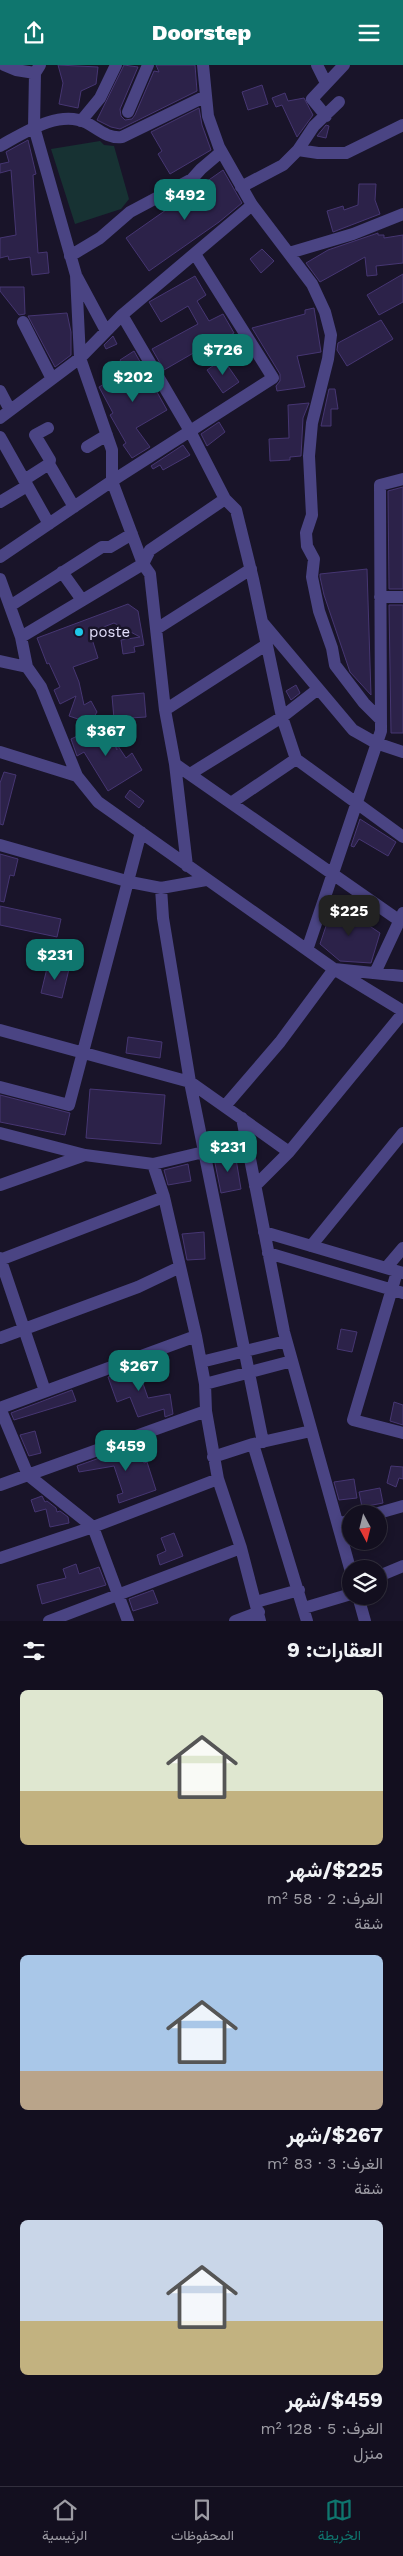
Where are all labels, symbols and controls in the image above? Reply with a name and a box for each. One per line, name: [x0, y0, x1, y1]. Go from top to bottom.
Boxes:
icon: share: [20, 19, 48, 47]
icon: menu: [355, 19, 383, 47]
text: Doorstep: [152, 20, 251, 45]
pin: $492: [155, 179, 215, 221]
text: $492: [165, 185, 205, 204]
pin: $726: [193, 333, 253, 376]
text: $726: [203, 340, 243, 359]
pin: $202: [103, 361, 163, 403]
text: $202: [113, 367, 153, 386]
place label: poste: [89, 623, 130, 641]
marker: poste: [73, 626, 85, 638]
pin: $367: [76, 715, 136, 757]
text: $367: [87, 721, 125, 740]
pin: $225: [319, 895, 379, 937]
text: $225: [330, 901, 368, 920]
pin: $231: [25, 939, 85, 981]
text: $231: [37, 945, 73, 964]
pin: $231: [198, 1131, 258, 1173]
text: $231: [210, 1137, 246, 1156]
pin: $267: [109, 1349, 169, 1392]
text: $267: [119, 1356, 159, 1375]
pin: $459: [96, 1429, 156, 1472]
text: $459: [106, 1436, 146, 1455]
north arrow: [342, 1505, 388, 1550]
map controls: [342, 1505, 387, 1605]
button: layers: [342, 1560, 387, 1605]
icon: filters: [20, 1637, 48, 1665]
text: العقارات: 9: [287, 1637, 383, 1662]
icon: home: [157, 1722, 247, 1812]
text: $225/شهر: [287, 1857, 383, 1882]
text: الغرف: 2 · 58 m²: [267, 1889, 383, 1908]
text: شقة: [354, 1914, 383, 1933]
icon: home: [157, 1987, 247, 2077]
text: $267/شهر: [286, 2122, 383, 2147]
text: الغرف: 3 · 83 m²: [267, 2154, 383, 2173]
text: شقة: [354, 2179, 383, 2198]
icon: home: [157, 2252, 247, 2342]
text: $459/شهر: [285, 2387, 383, 2412]
text: الغرف: 5 · 128 m²: [261, 2419, 383, 2438]
text: منزل: [353, 2444, 383, 2463]
tab: الرئيسية: [42, 2496, 87, 2548]
tab: المحفوظات: [171, 2496, 234, 2548]
tab: الخريطة: [318, 2496, 361, 2548]

